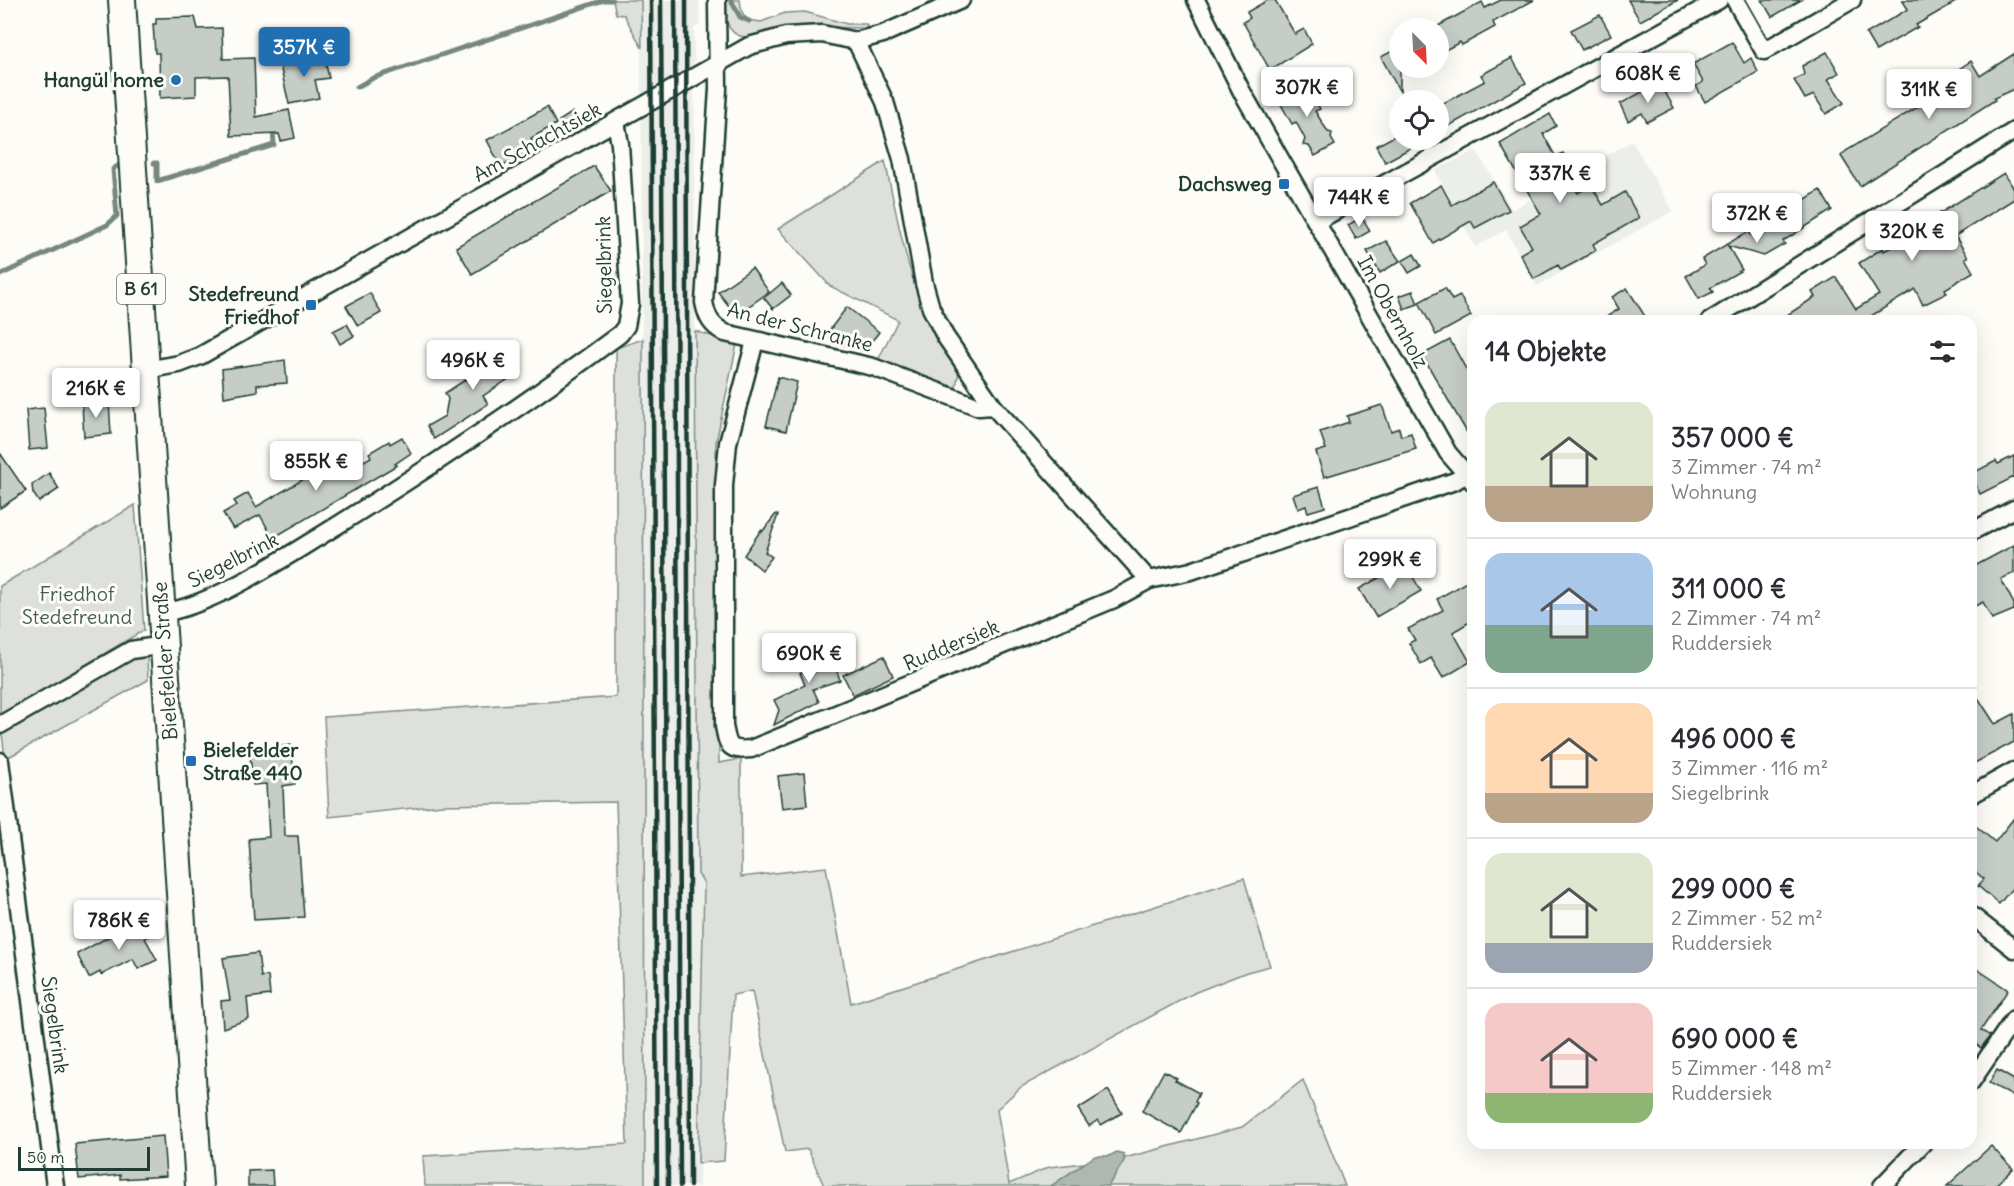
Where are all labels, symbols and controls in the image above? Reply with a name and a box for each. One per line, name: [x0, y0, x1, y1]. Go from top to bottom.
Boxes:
north arrow: [1389, 18, 1449, 78]
map controls: [1389, 18, 1449, 150]
pin: 357K €: [255, 27, 353, 78]
text: 357K €: [273, 34, 335, 59]
pin: 608K €: [1599, 53, 1697, 104]
text: 608K €: [1615, 60, 1681, 85]
place label: Hangül home: [43, 67, 164, 92]
pin: 307K €: [1258, 67, 1356, 118]
pin: 311K €: [1880, 69, 1978, 120]
marker: Hangül home: [169, 73, 183, 87]
text: 307K €: [1275, 74, 1339, 99]
text: 311K €: [1901, 76, 1958, 101]
button: locate: [1389, 90, 1449, 150]
street label: Am Schachtsiek: [469, 96, 605, 187]
pin: 337K €: [1511, 153, 1609, 204]
text: 337K €: [1529, 160, 1591, 185]
place label: Dachsweg: [1178, 171, 1272, 196]
marker: Dachsweg: [1277, 177, 1291, 191]
pin: 744K €: [1310, 177, 1408, 228]
text: 744K €: [1328, 184, 1390, 209]
pin: 372K €: [1708, 193, 1806, 244]
text: 372K €: [1726, 200, 1788, 225]
pin: 320K €: [1863, 211, 1961, 262]
street label: Siegelbrink: [590, 216, 617, 314]
text: 320K €: [1879, 218, 1945, 243]
street label: Im Obernholz: [1352, 251, 1435, 372]
road number: B 61: [117, 274, 165, 304]
place label: Stedefreund Friedhof: [189, 281, 300, 329]
street label: An der Schranke: [725, 296, 876, 357]
marker: Stedefreund Friedhof: [304, 298, 318, 312]
text: 14 Objekte: [1485, 335, 1607, 368]
icon: filters: [1926, 335, 1959, 368]
pin: 496K €: [424, 340, 522, 391]
text: 496K €: [441, 347, 505, 372]
pin: 216K €: [47, 368, 145, 419]
text: 216K €: [66, 375, 126, 400]
text: 357 000 €: [1671, 421, 1794, 454]
icon: home: [1533, 426, 1605, 498]
pin: 855K €: [267, 441, 365, 492]
text: 855K €: [284, 448, 348, 473]
text: 3 Zimmer · 74 m²: [1671, 454, 1822, 479]
text: Wohnung: [1671, 479, 1757, 504]
street label: Siegelbrink: [183, 526, 282, 593]
pin: 299K €: [1341, 539, 1439, 590]
text: 299K €: [1358, 546, 1422, 571]
text: 311 000 €: [1671, 572, 1787, 605]
icon: home: [1533, 577, 1605, 649]
park label: Friedhof Stedefreund: [22, 581, 132, 629]
street label: Bielefelder Straße: [146, 581, 183, 741]
text: 2 Zimmer · 74 m²: [1671, 605, 1821, 630]
street label: Ruddersiek: [899, 613, 1002, 676]
text: Ruddersiek: [1671, 630, 1772, 655]
pin: 690K €: [760, 633, 858, 684]
text: 690K €: [776, 640, 842, 665]
text: 496 000 €: [1671, 722, 1796, 755]
icon: home: [1533, 727, 1605, 799]
place label: Bielefelder Straße 440: [203, 737, 303, 785]
marker: Bielefelder Straße 440: [184, 754, 198, 768]
text: 3 Zimmer · 116 m²: [1671, 755, 1828, 780]
text: Siegelbrink: [1671, 780, 1769, 805]
text: 299 000 €: [1671, 872, 1796, 905]
icon: home: [1533, 877, 1605, 949]
pin: 786K €: [70, 900, 168, 951]
text: 2 Zimmer · 52 m²: [1671, 905, 1823, 930]
text: 786K €: [88, 907, 150, 932]
text: Ruddersiek: [1671, 930, 1772, 955]
street label: Siegelbrink: [36, 975, 75, 1075]
text: 690 000 €: [1671, 1022, 1798, 1055]
icon: home: [1533, 1027, 1605, 1099]
text: 5 Zimmer · 148 m²: [1671, 1055, 1832, 1080]
text: Ruddersiek: [1671, 1080, 1772, 1105]
scale bar: [18, 1144, 150, 1172]
text: 50 m: [27, 1147, 65, 1167]

